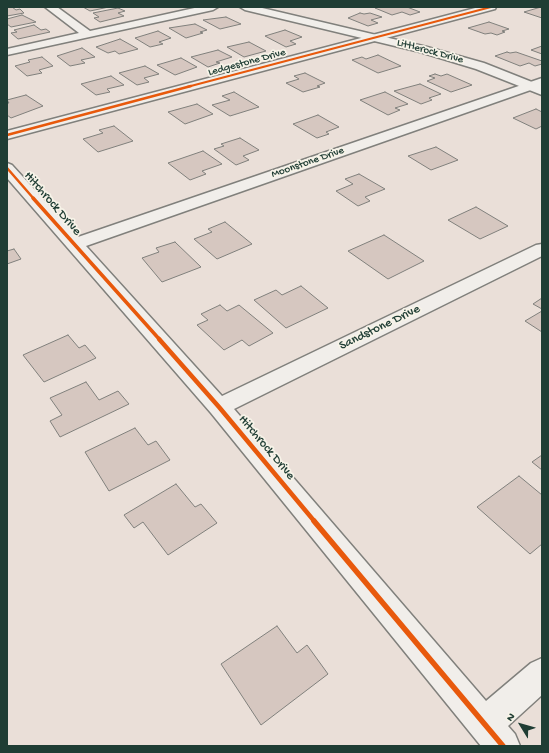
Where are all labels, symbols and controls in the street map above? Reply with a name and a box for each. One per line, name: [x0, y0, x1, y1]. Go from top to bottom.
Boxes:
street label: Littlerock Drive: [395, 37, 465, 67]
street label: Ledgestone Drive: [207, 46, 287, 80]
street label: Moonstone Drive: [270, 144, 346, 182]
street label: Hitchrock Drive: [20, 169, 84, 239]
street label: Sandstone Drive: [337, 302, 423, 354]
street label: Hitchrock Drive: [234, 412, 298, 484]
north arrow: [501, 705, 541, 745]
text: N: [504, 711, 518, 724]

